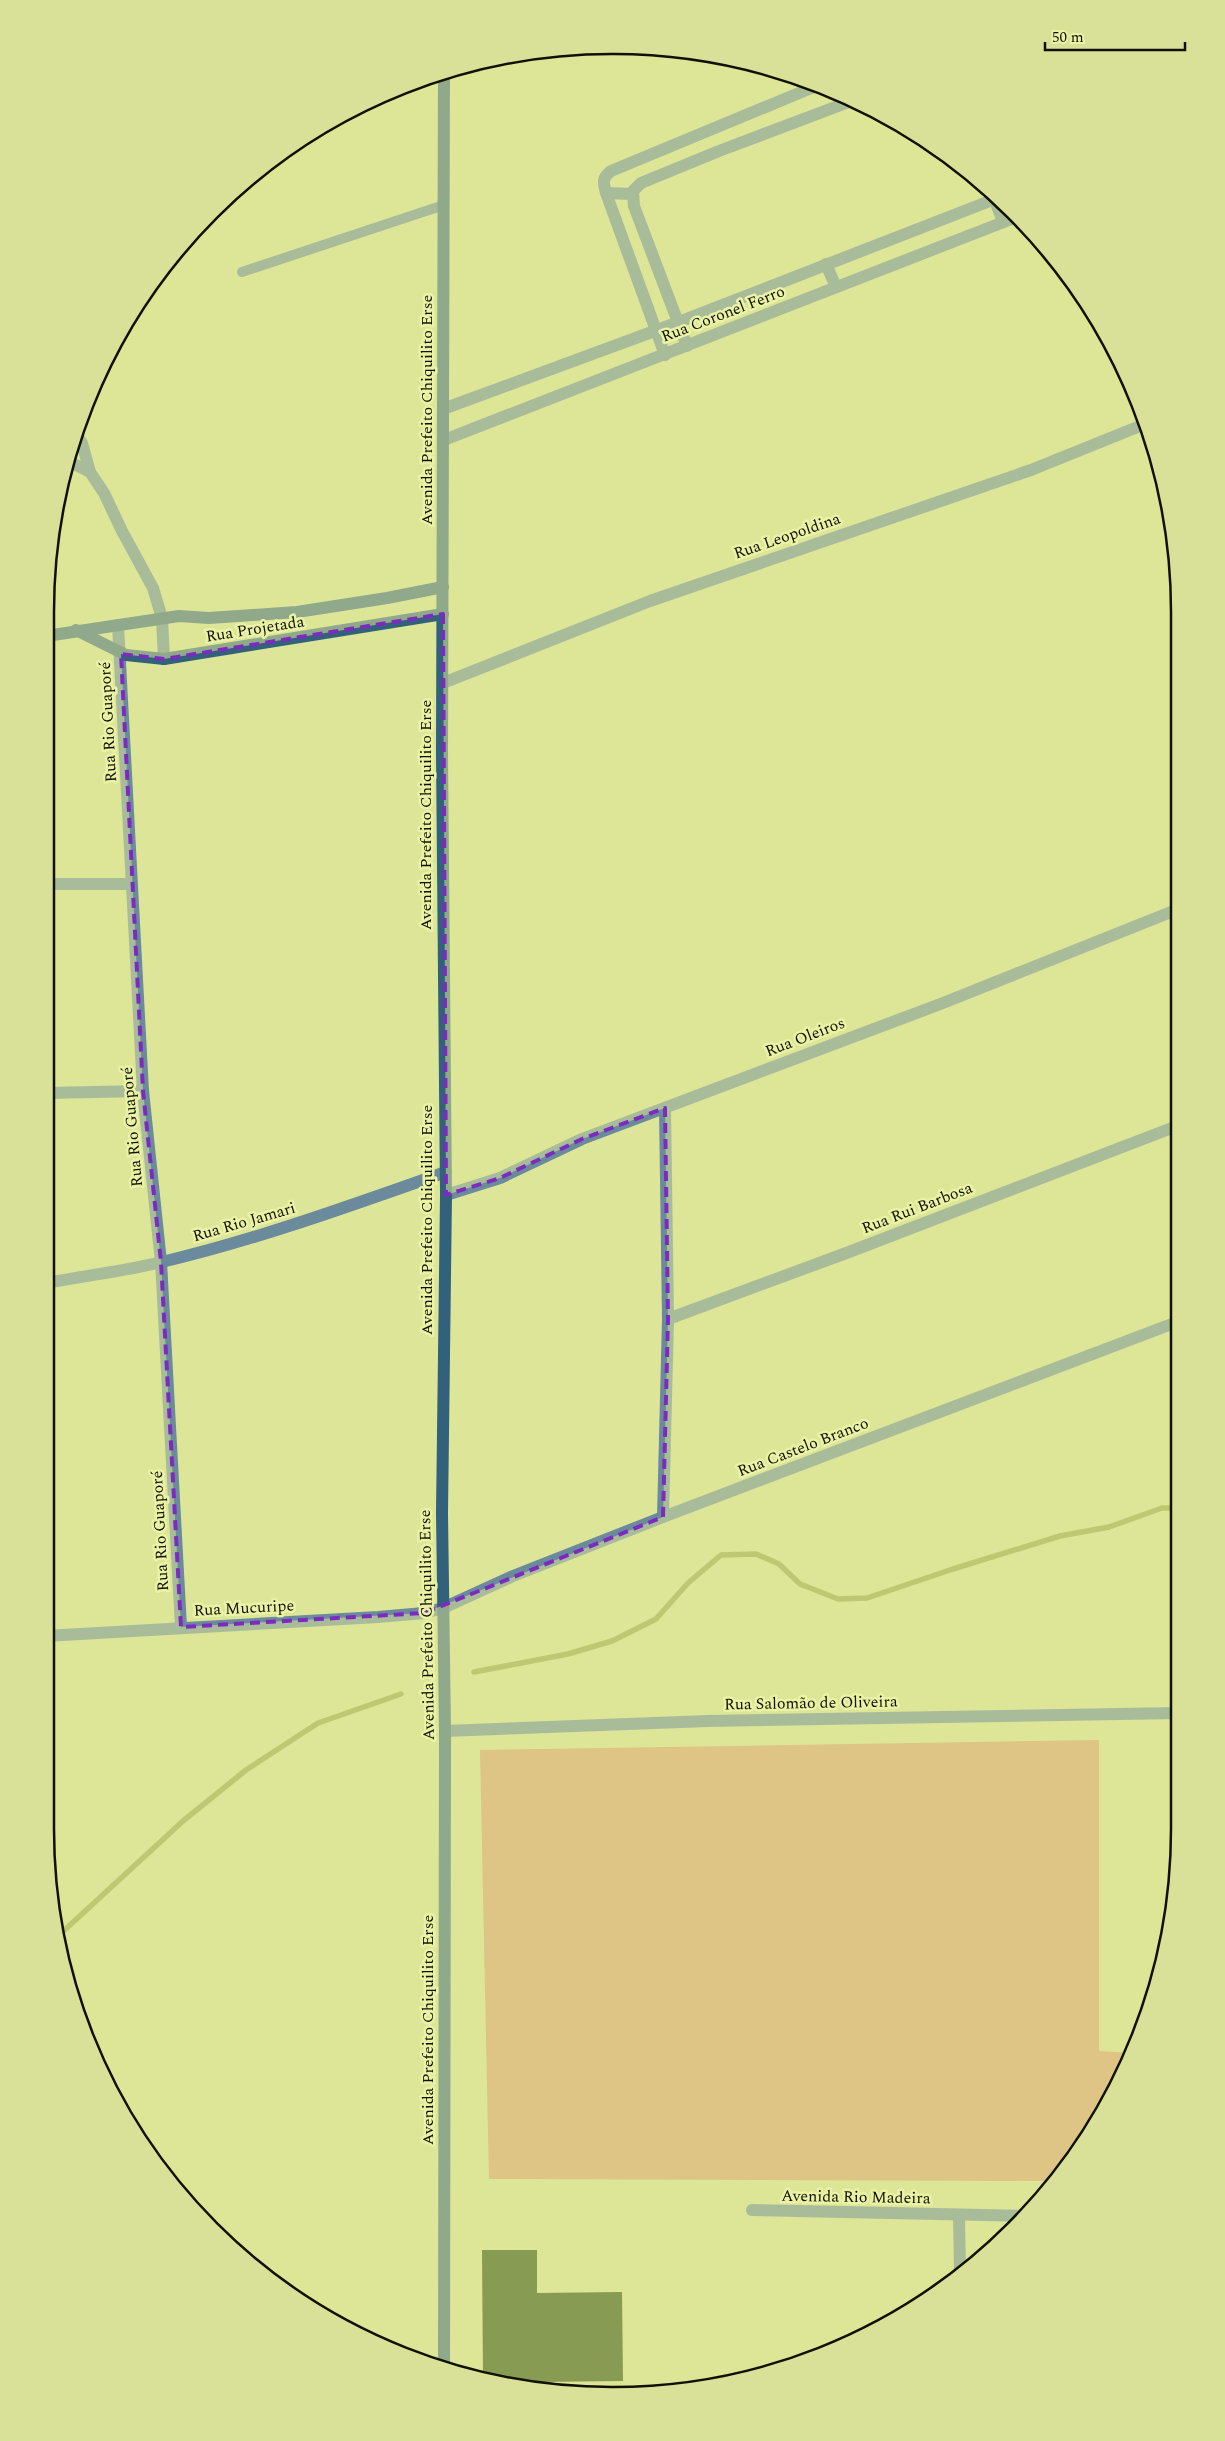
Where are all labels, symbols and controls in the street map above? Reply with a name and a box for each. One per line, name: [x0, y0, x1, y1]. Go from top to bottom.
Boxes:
scale bar: [1045, 20, 1185, 52]
text: 50 m: [1052, 26, 1084, 49]
street label: Rua Coronel Ferro: [658, 279, 788, 349]
street label: Avenida Prefeito Chiquilito Erse: [415, 295, 439, 525]
street label: Rua Leopoldina: [730, 506, 844, 565]
street label: Rua Projetada: [204, 609, 306, 649]
street label: Rua Rio Guaporé: [93, 661, 123, 783]
street label: Avenida Prefeito Chiquilito Erse: [414, 700, 438, 930]
street label: Rua Oleiros: [762, 1011, 848, 1063]
street label: Rua Rio Guaporé: [115, 1066, 149, 1188]
street label: Avenida Prefeito Chiquilito Erse: [415, 1105, 439, 1335]
street label: Rua Rui Barbosa: [858, 1176, 976, 1240]
street label: Rua Rio Jamari: [190, 1196, 298, 1248]
street label: Rua Castelo Branco: [734, 1411, 872, 1483]
street label: Rua Rio Guaporé: [145, 1470, 175, 1592]
street label: Avenida Prefeito Chiquilito Erse: [413, 1509, 441, 1741]
street label: Rua Mucuripe: [193, 1593, 295, 1623]
street label: Rua Salomão de Oliveira: [724, 1689, 898, 1717]
street label: Avenida Prefeito Chiquilito Erse: [416, 1915, 440, 2145]
street label: Avenida Rio Madeira: [781, 2184, 931, 2210]

